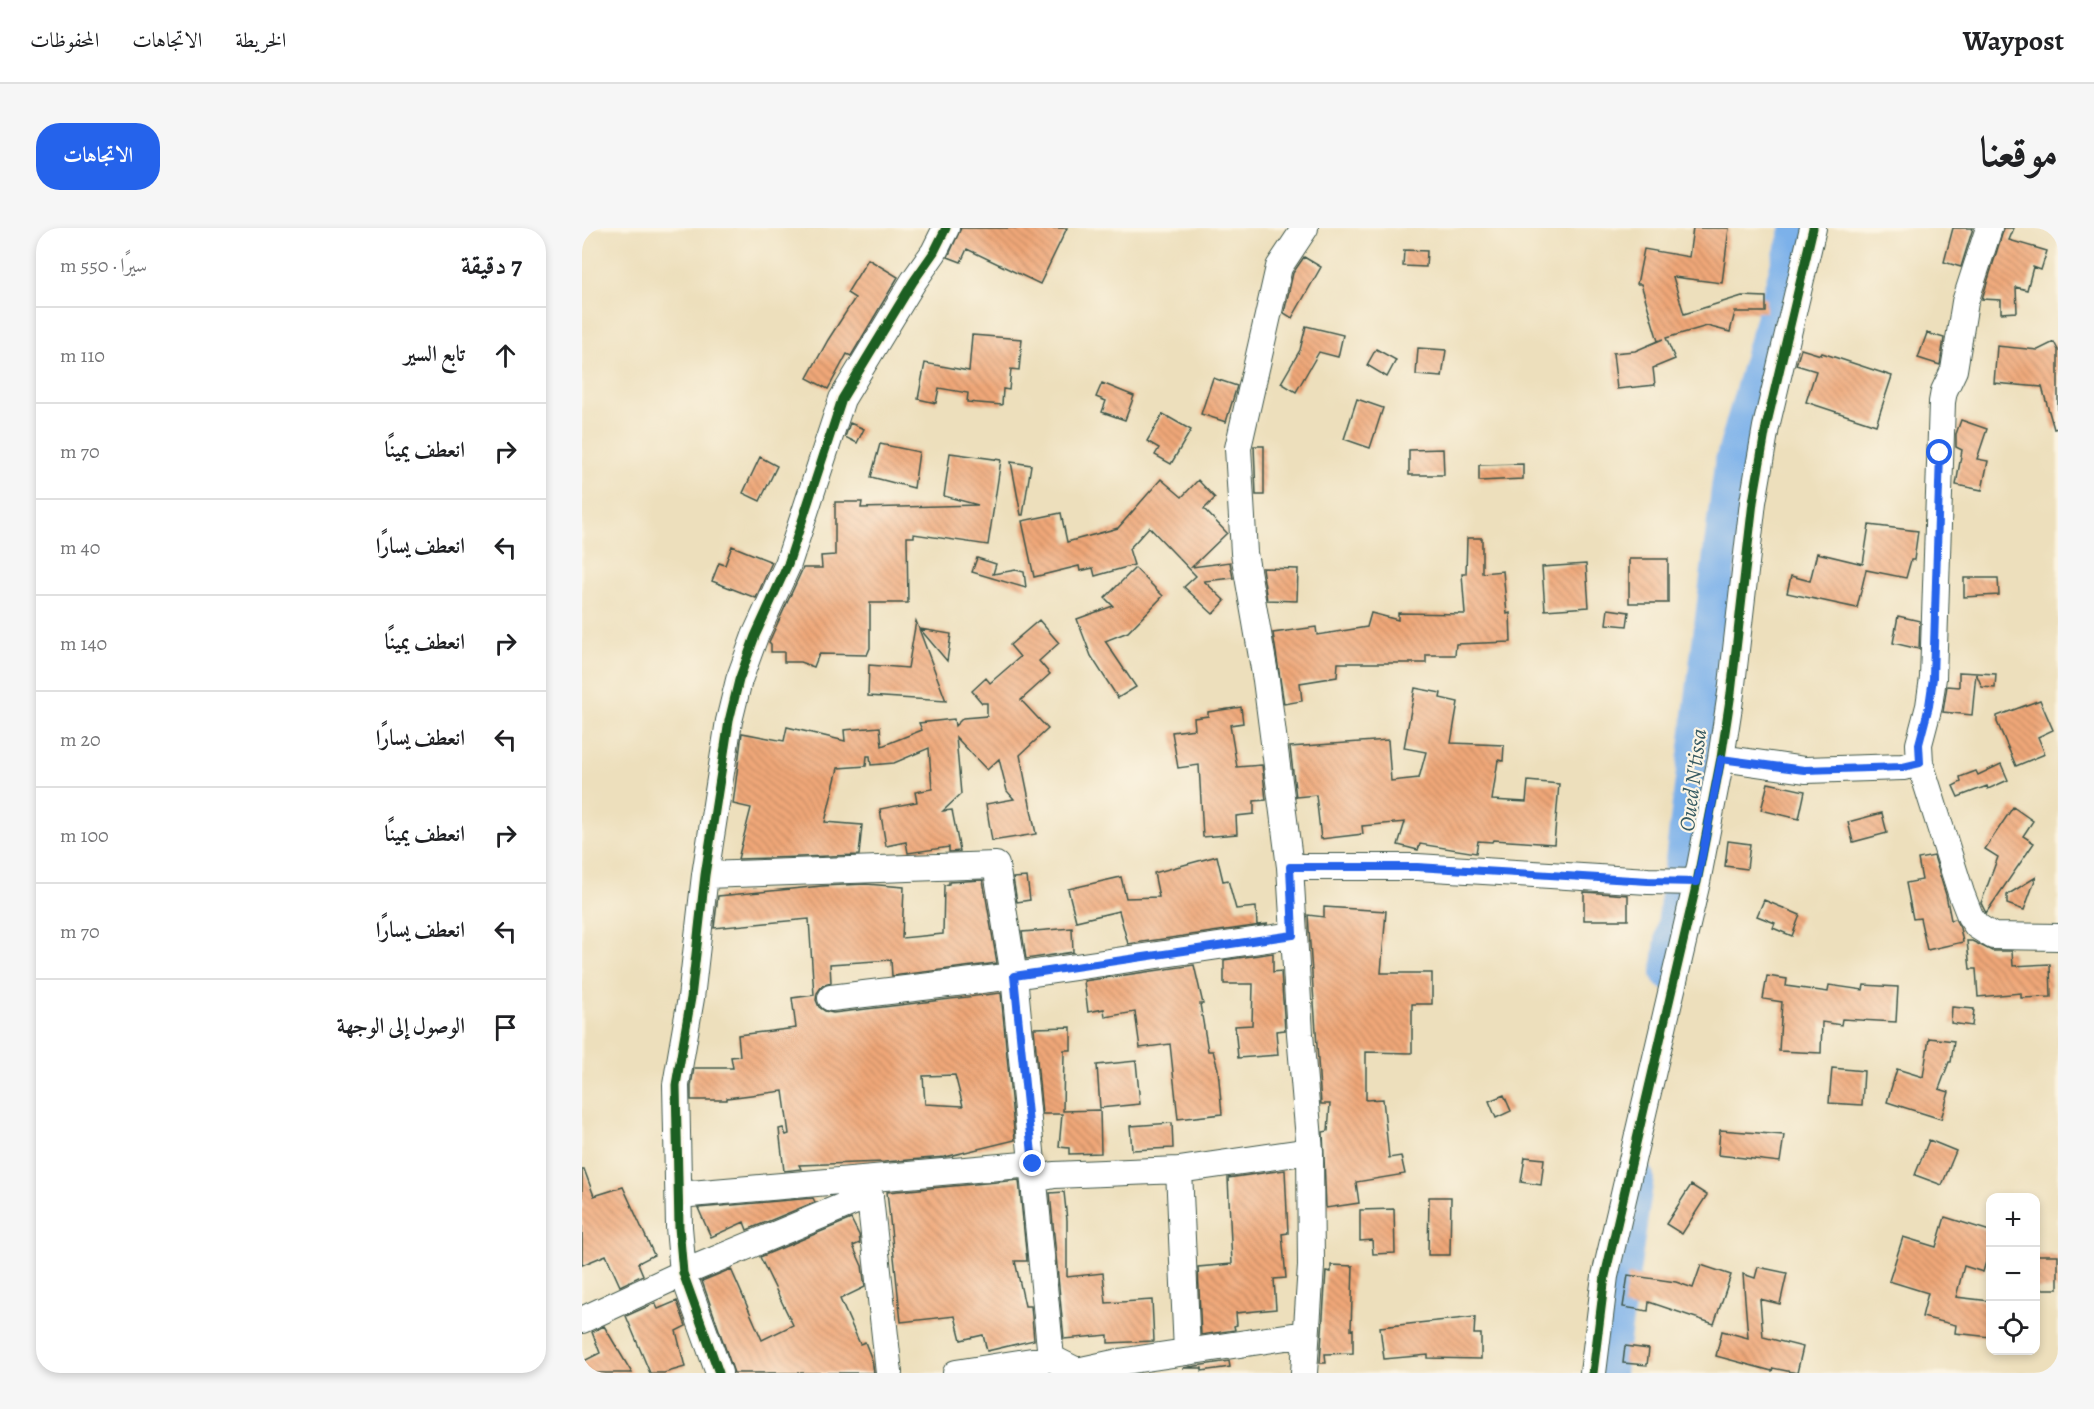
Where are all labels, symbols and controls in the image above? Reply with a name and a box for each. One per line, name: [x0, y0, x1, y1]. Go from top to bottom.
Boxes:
text: Waypost: [1963, 22, 2064, 60]
text: المحفوظات: [30, 26, 99, 54]
text: الاتجاهات: [132, 26, 202, 54]
text: الخريطة: [235, 26, 286, 54]
button: الاتجاهات: [36, 123, 160, 190]
text: موقعنا: [1980, 123, 2058, 180]
text: 7 دقيقة: [461, 248, 522, 283]
text: سيرًا · 550 m: [60, 252, 147, 279]
text: تابع السير: [404, 339, 465, 369]
icon: ahead: [489, 339, 522, 372]
text: 110 m: [60, 342, 105, 369]
text: انعطف يمينًا: [385, 435, 465, 465]
icon: right: [489, 435, 522, 468]
text: 70 m: [60, 438, 100, 465]
route start: [1926, 439, 1952, 465]
text: انعطف يسارًا: [376, 531, 465, 561]
icon: left: [489, 531, 522, 564]
text: 40 m: [60, 534, 100, 561]
text: انعطف يمينًا: [385, 627, 465, 657]
icon: right: [489, 627, 522, 660]
text: 140 m: [60, 630, 107, 657]
text: انعطف يسارًا: [376, 723, 465, 753]
icon: left: [489, 723, 522, 756]
text: 20 m: [60, 726, 101, 753]
water label: Oued N'tissa: [1672, 727, 1714, 833]
text: انعطف يمينًا: [385, 819, 465, 849]
icon: right: [489, 819, 522, 852]
text: 100 m: [60, 822, 109, 849]
text: انعطف يسارًا: [376, 915, 465, 945]
icon: left: [489, 915, 522, 948]
text: 70 m: [60, 918, 100, 945]
text: الوصول إلى الوجهة: [337, 1011, 465, 1041]
icon: arrive: [489, 1011, 522, 1044]
route end: [1019, 1150, 1045, 1176]
map controls: [1986, 1193, 2040, 1355]
button: +: [1986, 1193, 2040, 1247]
button: −: [1986, 1247, 2040, 1301]
button: locate: [1986, 1301, 2040, 1355]

